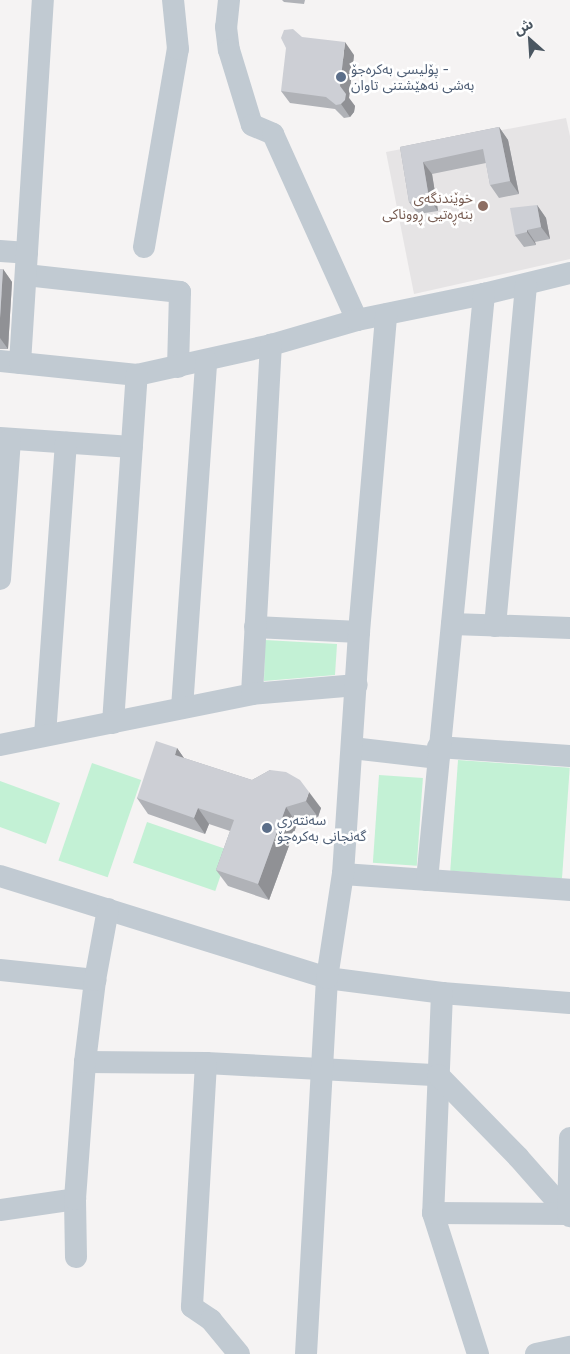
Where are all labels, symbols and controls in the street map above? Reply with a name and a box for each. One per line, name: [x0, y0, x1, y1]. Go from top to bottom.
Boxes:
text: ش: [511, 14, 536, 38]
north arrow: [505, 15, 555, 65]
place label: پۆلیسی بەکرەجۆ - بەشی نەهێشتنی تاوان: [351, 61, 474, 94]
marker: پۆلیسی بەکرەجۆ - بەشی نەهێشتنی تاوان: [335, 71, 347, 83]
place label: خوێندنگەی بنەڕەتیی ڕووناکی: [382, 190, 473, 222]
marker: خوێندنگەی بنەڕەتیی ڕووناکی: [477, 200, 489, 212]
place label: سەنتەری گەنجانی بەکرەجۆ: [277, 812, 366, 844]
marker: سەنتەری گەنجانی بەکرەجۆ: [261, 822, 273, 834]

